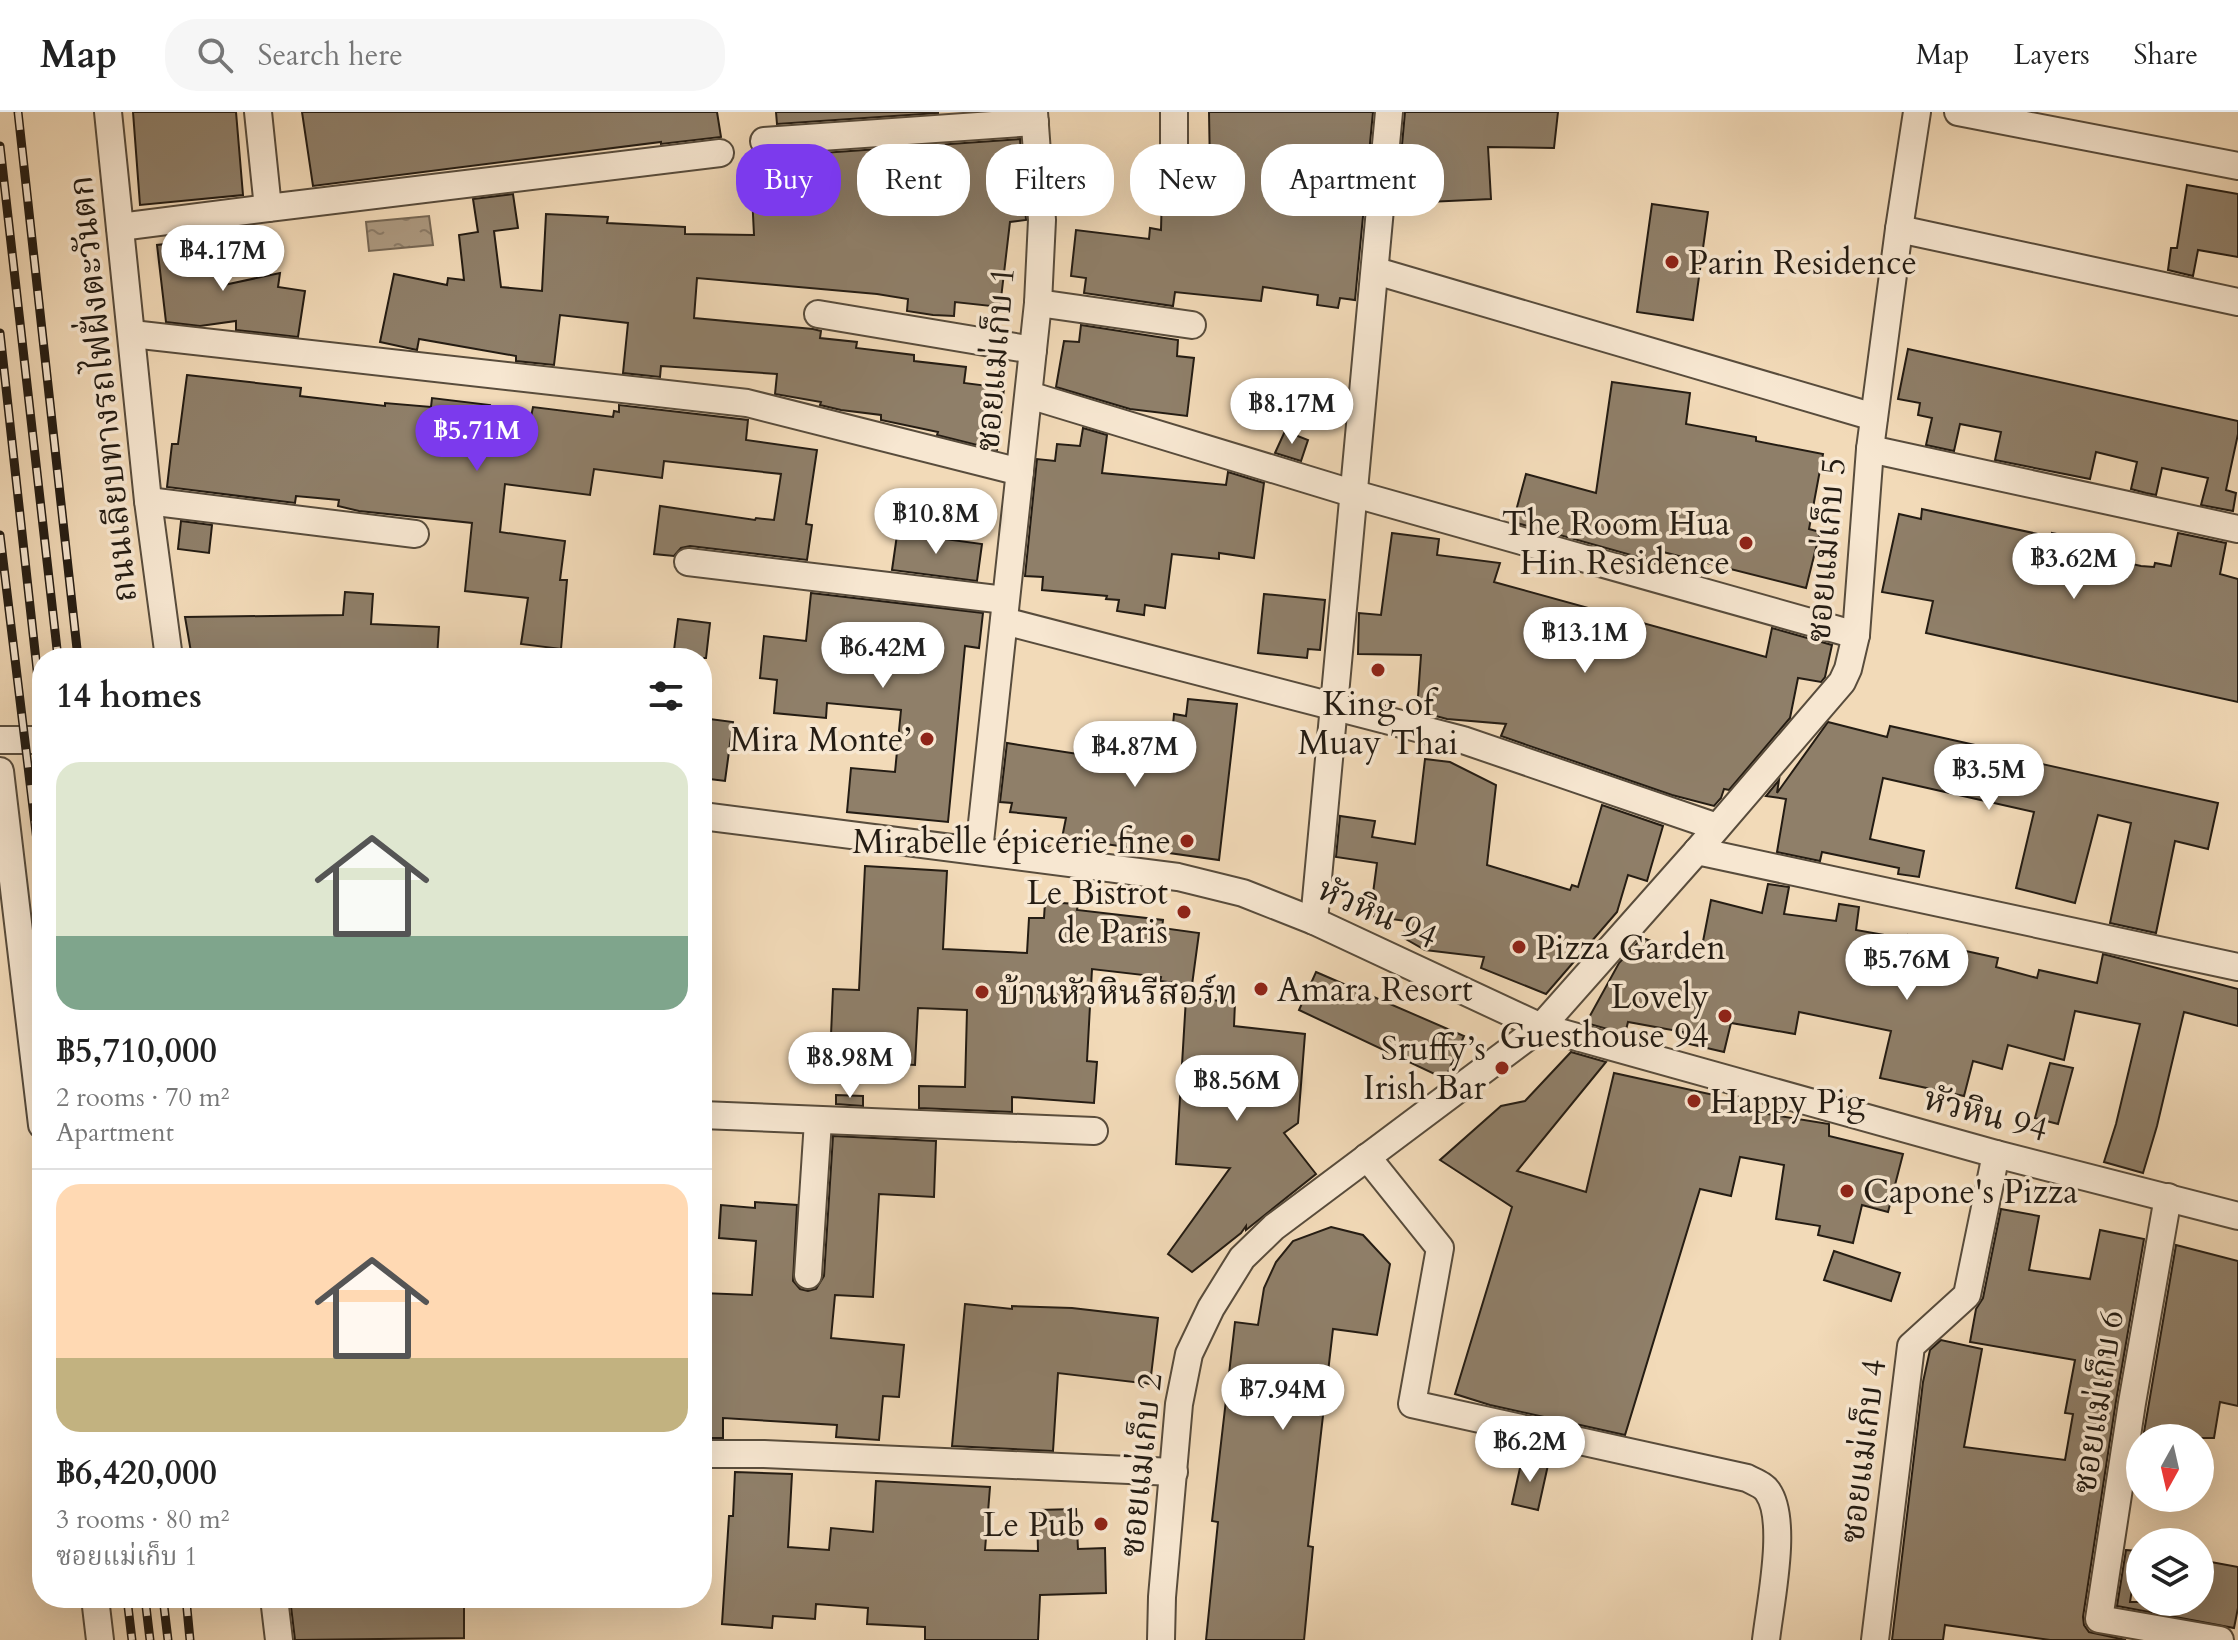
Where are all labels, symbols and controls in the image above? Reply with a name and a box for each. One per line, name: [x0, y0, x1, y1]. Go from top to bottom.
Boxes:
search box: [165, 19, 725, 91]
text: Map: [40, 29, 117, 81]
icon: search: [193, 33, 237, 77]
text: Search here: [257, 35, 403, 76]
text: Map: [1916, 36, 1969, 74]
text: Layers: [2013, 36, 2090, 74]
text: Share: [2134, 36, 2198, 74]
chip: Buy: [736, 144, 841, 216]
chip: Rent: [857, 144, 970, 216]
chip: Filters: [986, 144, 1114, 216]
chip: New: [1130, 144, 1245, 216]
chip: Apartment: [1261, 144, 1444, 216]
street label: ถนนเลียบทางรถไฟฝั่งตะวันตก: [56, 173, 148, 605]
pin: ฿4.17M: [158, 225, 288, 293]
text: ฿4.17M: [179, 233, 267, 268]
place label: Parin Residence: [1688, 240, 1917, 286]
marker: Parin Residence: [1663, 253, 1681, 271]
street label: ซอยแม่เก็บ 1: [964, 265, 1026, 453]
pin: ฿8.17M: [1227, 378, 1357, 446]
text: ฿8.17M: [1248, 386, 1336, 421]
pin: ฿5.71M: [412, 405, 542, 473]
text: ฿5.71M: [433, 413, 521, 448]
street label: ซอยแม่เก็บ 5: [1795, 456, 1857, 644]
pin: ฿10.8M: [871, 488, 1001, 556]
text: ฿10.8M: [892, 496, 980, 531]
place label: The Room Hua Hin Residence: [1502, 501, 1730, 586]
pin: ฿3.62M: [2009, 533, 2139, 601]
marker: The Room Hua Hin Residence: [1737, 534, 1755, 552]
text: ฿3.62M: [2030, 541, 2118, 576]
pin: ฿13.1M: [1520, 607, 1650, 675]
text: ฿13.1M: [1541, 615, 1629, 650]
pin: ฿6.42M: [818, 622, 948, 690]
text: ฿6.42M: [839, 630, 927, 665]
marker: King of Muay Thai: [1369, 661, 1387, 679]
text: 14 homes: [56, 673, 202, 719]
icon: filters: [644, 674, 688, 718]
place label: King of Muay Thai: [1298, 681, 1458, 766]
place label: Mira Monte’: [730, 717, 911, 763]
pin: ฿4.87M: [1070, 721, 1200, 789]
text: ฿4.87M: [1091, 729, 1179, 764]
marker: Mira Monte’: [918, 730, 936, 748]
pin: ฿3.5M: [1933, 744, 2045, 812]
text: ฿3.5M: [1952, 752, 2026, 787]
icon: home: [300, 814, 444, 958]
place label: Mirabelle épicerie fine: [852, 819, 1171, 865]
marker: Mirabelle épicerie fine: [1178, 832, 1196, 850]
street label: หัวหิน 94: [1310, 866, 1445, 960]
place label: Le Bistrot de Paris: [1027, 870, 1168, 955]
marker: Le Bistrot de Paris: [1175, 903, 1193, 921]
place label: Pizza Garden: [1535, 925, 1726, 971]
pin: ฿5.76M: [1842, 934, 1972, 1002]
marker: Pizza Garden: [1510, 938, 1528, 956]
text: ฿5.76M: [1863, 942, 1951, 977]
place label: Amara Resort: [1277, 967, 1473, 1013]
place label: บ้านหัวหินรีสอร์ท: [998, 970, 1238, 1016]
place label: Lovely Guesthouse 94: [1499, 974, 1709, 1059]
marker: Amara Resort: [1252, 980, 1270, 998]
marker: บ้านหัวหินรีสอร์ท: [973, 983, 991, 1001]
marker: Lovely Guesthouse 94: [1716, 1007, 1734, 1025]
place label: Sruffy’s Irish Bar: [1363, 1026, 1487, 1111]
text: ฿5,710,000: [56, 1028, 217, 1074]
pin: ฿8.98M: [785, 1032, 915, 1100]
text: ฿8.98M: [806, 1040, 894, 1075]
pin: ฿8.56M: [1172, 1055, 1302, 1123]
marker: Sruffy’s Irish Bar: [1493, 1059, 1511, 1077]
text: ฿8.56M: [1193, 1063, 1281, 1098]
street label: หัวหิน 94: [1919, 1075, 2053, 1153]
place label: Happy Pig: [1710, 1079, 1865, 1125]
text: 2 rooms · 70 m²: [56, 1080, 229, 1115]
marker: Happy Pig: [1685, 1092, 1703, 1110]
text: Apartment: [56, 1115, 174, 1150]
place label: Capone's Pizza: [1863, 1169, 2078, 1215]
marker: Capone's Pizza: [1838, 1182, 1856, 1200]
icon: home: [300, 1236, 444, 1380]
street label: ซอยแม่เก็บ 6: [2061, 1307, 2135, 1497]
street label: ซอยแม่เก็บ 4: [1829, 1356, 1897, 1546]
pin: ฿7.94M: [1218, 1364, 1348, 1432]
street label: ซอยแม่เก็บ 2: [1108, 1371, 1174, 1560]
text: ฿7.94M: [1239, 1372, 1327, 1407]
pin: ฿6.2M: [1474, 1416, 1586, 1484]
text: ฿6.2M: [1493, 1424, 1567, 1459]
north arrow: [2126, 1424, 2214, 1512]
map controls: [2126, 1424, 2214, 1616]
text: ฿6,420,000: [56, 1450, 217, 1496]
text: 3 rooms · 80 m²: [56, 1502, 229, 1537]
place label: Le Pub: [983, 1502, 1085, 1548]
marker: Le Pub: [1092, 1515, 1110, 1533]
button: layers: [2126, 1528, 2214, 1616]
text: ซอยแม่เก็บ 1: [56, 1539, 198, 1574]

